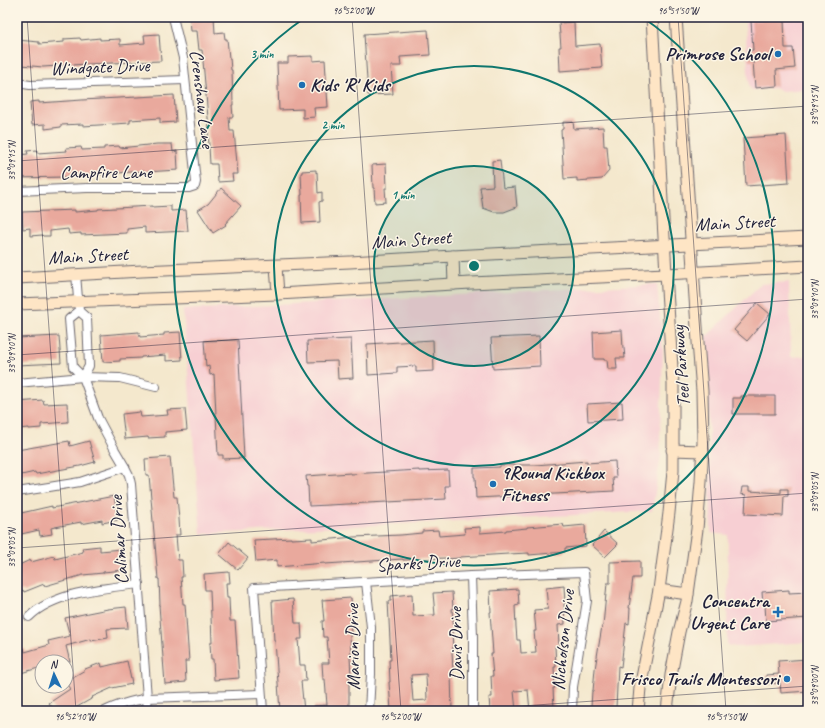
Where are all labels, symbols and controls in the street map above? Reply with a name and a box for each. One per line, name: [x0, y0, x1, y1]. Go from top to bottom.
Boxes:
text: 96°52'00"W: [333, 4, 375, 17]
text: 96°51'50"W: [658, 4, 700, 17]
place label: Primrose School: [665, 42, 774, 66]
text: 3 min: [251, 46, 274, 62]
street label: Crenshaw Lane: [184, 49, 220, 151]
marker: Primrose School: [773, 49, 783, 59]
street label: Windgate Drive: [50, 53, 152, 81]
place label: Kids 'R' Kids: [310, 73, 392, 97]
marker: Kids 'R' Kids: [297, 80, 307, 90]
text: 33°09'15"N: [808, 84, 821, 126]
text: 2 min: [322, 117, 345, 133]
text: 33°09'15"N: [5, 139, 18, 181]
street label: Campfire Lane: [60, 160, 154, 184]
text: 1 min: [392, 187, 415, 203]
street label: Main Street: [695, 209, 777, 237]
street label: Main Street: [370, 225, 453, 255]
street label: Main Street: [48, 242, 130, 270]
centre of rings: [467, 259, 481, 273]
text: 33°09'10"N: [808, 278, 821, 320]
street label: Teel Parkway: [666, 323, 696, 407]
text: 33°09'10"N: [5, 332, 18, 374]
place label: 9Round Kickbox Fitness: [501, 461, 605, 507]
text: 33°09'05"N: [808, 471, 821, 513]
marker: 9Round Kickbox Fitness: [488, 479, 498, 489]
street label: Calimar Drive: [104, 493, 134, 585]
text: 33°09'05"N: [5, 526, 18, 568]
street label: Sparks Drive: [376, 549, 462, 577]
street label: Nicholson Drive: [546, 587, 580, 691]
place label: Concentra Urgent Care: [690, 589, 771, 635]
street label: Marion Drive: [340, 602, 366, 690]
street label: Davis Drive: [443, 605, 469, 681]
marker: Concentra Urgent Care: [772, 606, 784, 618]
north arrow: [34, 654, 74, 694]
text: N: [49, 657, 59, 671]
text: 33°09'00"N: [808, 664, 821, 706]
place label: Frisco Trails Montessori: [621, 667, 781, 691]
marker: Frisco Trails Montessori: [782, 674, 792, 684]
text: 96°52'10"W: [55, 710, 97, 723]
text: 96°52'00"W: [380, 710, 422, 723]
text: 96°51'50"W: [706, 710, 748, 723]

